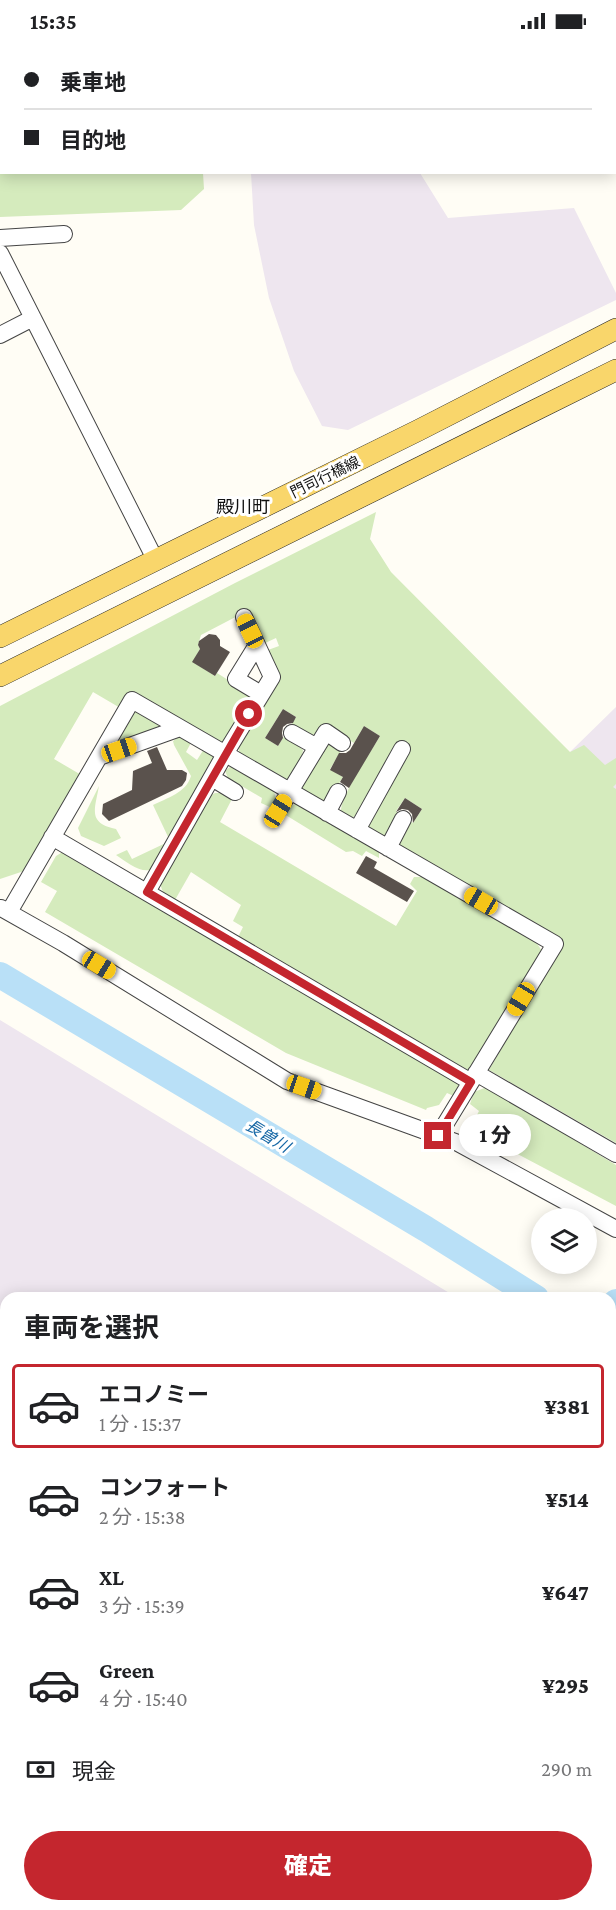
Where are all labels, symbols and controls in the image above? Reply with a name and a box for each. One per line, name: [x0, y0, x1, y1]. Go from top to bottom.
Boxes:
text: 15:35: [30, 9, 77, 34]
text: 乗車地: [60, 70, 126, 95]
text: 目的地: [60, 128, 126, 153]
street label: 門司行橋線: [288, 453, 362, 501]
district label: 殿川町: [216, 497, 270, 517]
car: [234, 611, 266, 651]
route start: [235, 700, 262, 727]
car: [99, 736, 139, 764]
car: [261, 791, 295, 831]
car: [461, 884, 501, 918]
car: [79, 948, 119, 982]
car: [504, 979, 538, 1019]
car: [284, 1073, 324, 1101]
callout: 1 分: [459, 1115, 531, 1157]
water label: 長曽川: [243, 1116, 295, 1157]
route end: [424, 1122, 451, 1149]
text: 1 分: [479, 1124, 511, 1146]
map controls: [531, 1208, 597, 1274]
button: layers: [531, 1208, 597, 1274]
text: 車両を選択: [24, 1313, 159, 1343]
icon: car: [27, 1379, 81, 1433]
text: エコノミー: [99, 1382, 209, 1407]
text: ¥381: [544, 1394, 589, 1419]
text: 1 分 · 15:37: [99, 1413, 181, 1435]
icon: car: [27, 1472, 81, 1526]
text: コンフォート: [99, 1475, 230, 1500]
text: ¥514: [545, 1487, 589, 1512]
text: 2 分 · 15:38: [99, 1506, 185, 1528]
icon: car: [27, 1565, 81, 1619]
text: XL: [99, 1565, 124, 1590]
text: ¥647: [542, 1580, 589, 1605]
text: 3 分 · 15:39: [99, 1595, 185, 1617]
icon: car: [27, 1658, 81, 1712]
text: Green: [99, 1658, 155, 1683]
text: ¥295: [542, 1673, 589, 1698]
text: 4 分 · 15:40: [99, 1688, 187, 1710]
icon: cash: [24, 1753, 57, 1786]
text: 290 m: [541, 1758, 592, 1780]
text: 現金: [72, 1759, 116, 1784]
button: 確定: [24, 1831, 592, 1900]

